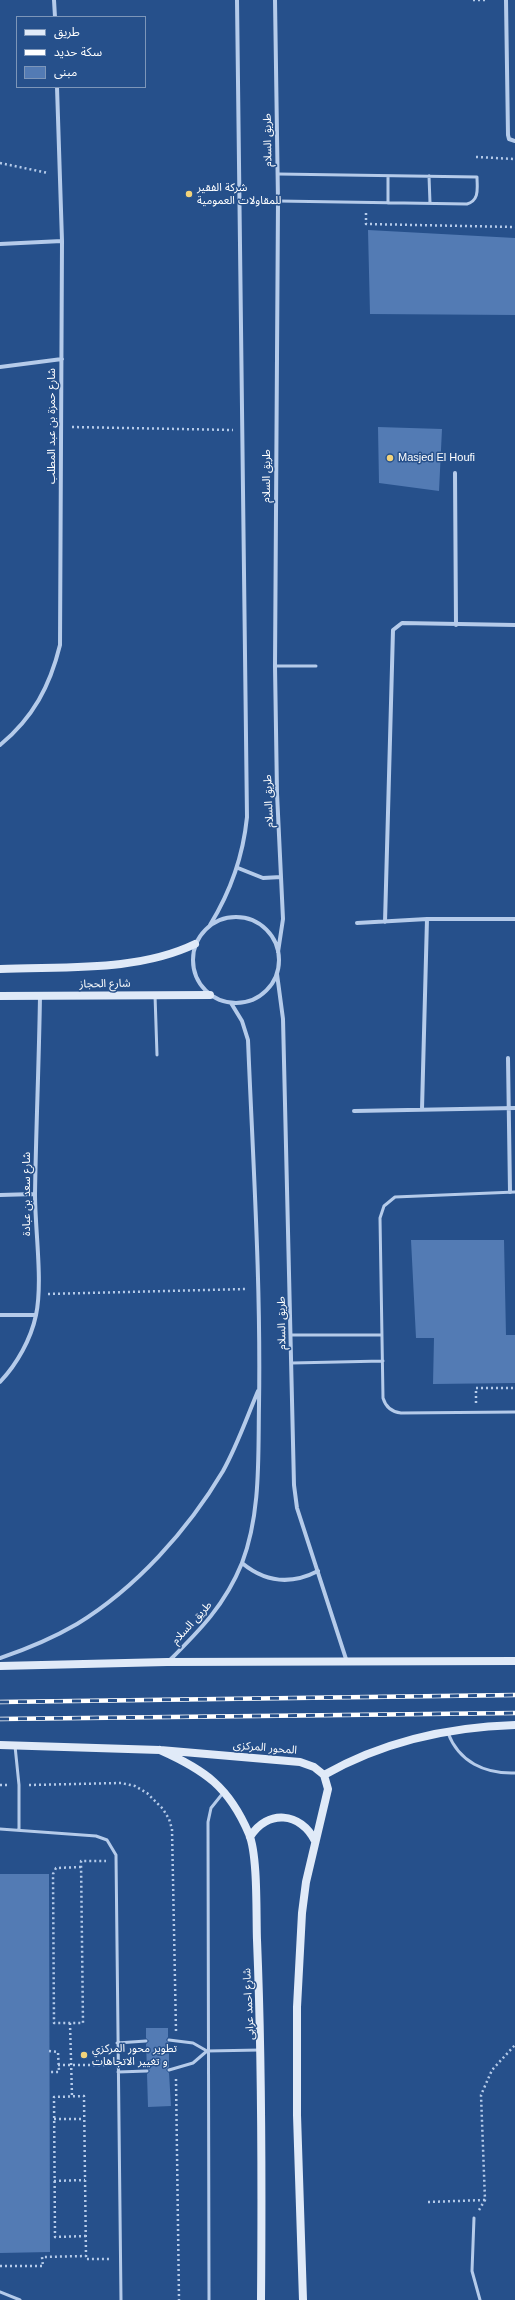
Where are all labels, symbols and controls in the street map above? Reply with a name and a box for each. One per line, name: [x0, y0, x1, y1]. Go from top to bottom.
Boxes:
legend: [16, 16, 146, 88]
text: طريق: [54, 25, 80, 39]
text: سكة حديد: [54, 45, 102, 59]
text: مبنى: [54, 65, 77, 79]
street label: طريق السلام: [261, 113, 275, 167]
place label: شركة الفقير للمقاولات العمومية: [197, 181, 281, 207]
marker: شركة الفقير للمقاولات العمومية: [184, 189, 194, 199]
street label: شارع حمزة بن عبد المطلب: [45, 368, 59, 484]
street label: طريق السلام: [260, 449, 274, 503]
place label: Masjed El Houfi: [398, 451, 475, 465]
marker: Masjed El Houfi: [385, 453, 395, 463]
street label: طريق السلام: [261, 774, 277, 828]
street label: شارع الحجاز: [79, 977, 131, 991]
street label: شارع سعد بن عبادة: [20, 1152, 34, 1236]
street label: طريق السلام: [275, 1296, 289, 1350]
street label: طريق السلام: [169, 1599, 215, 1647]
street label: المحور المركزى: [232, 1739, 298, 1757]
street label: شارع احمد عرابى: [241, 1968, 257, 2040]
place label: تطوير محور المركزي و تغيير الاتجاهات: [92, 2042, 177, 2068]
marker: تطوير محور المركزي و تغيير الاتجاهات: [79, 2050, 89, 2060]

